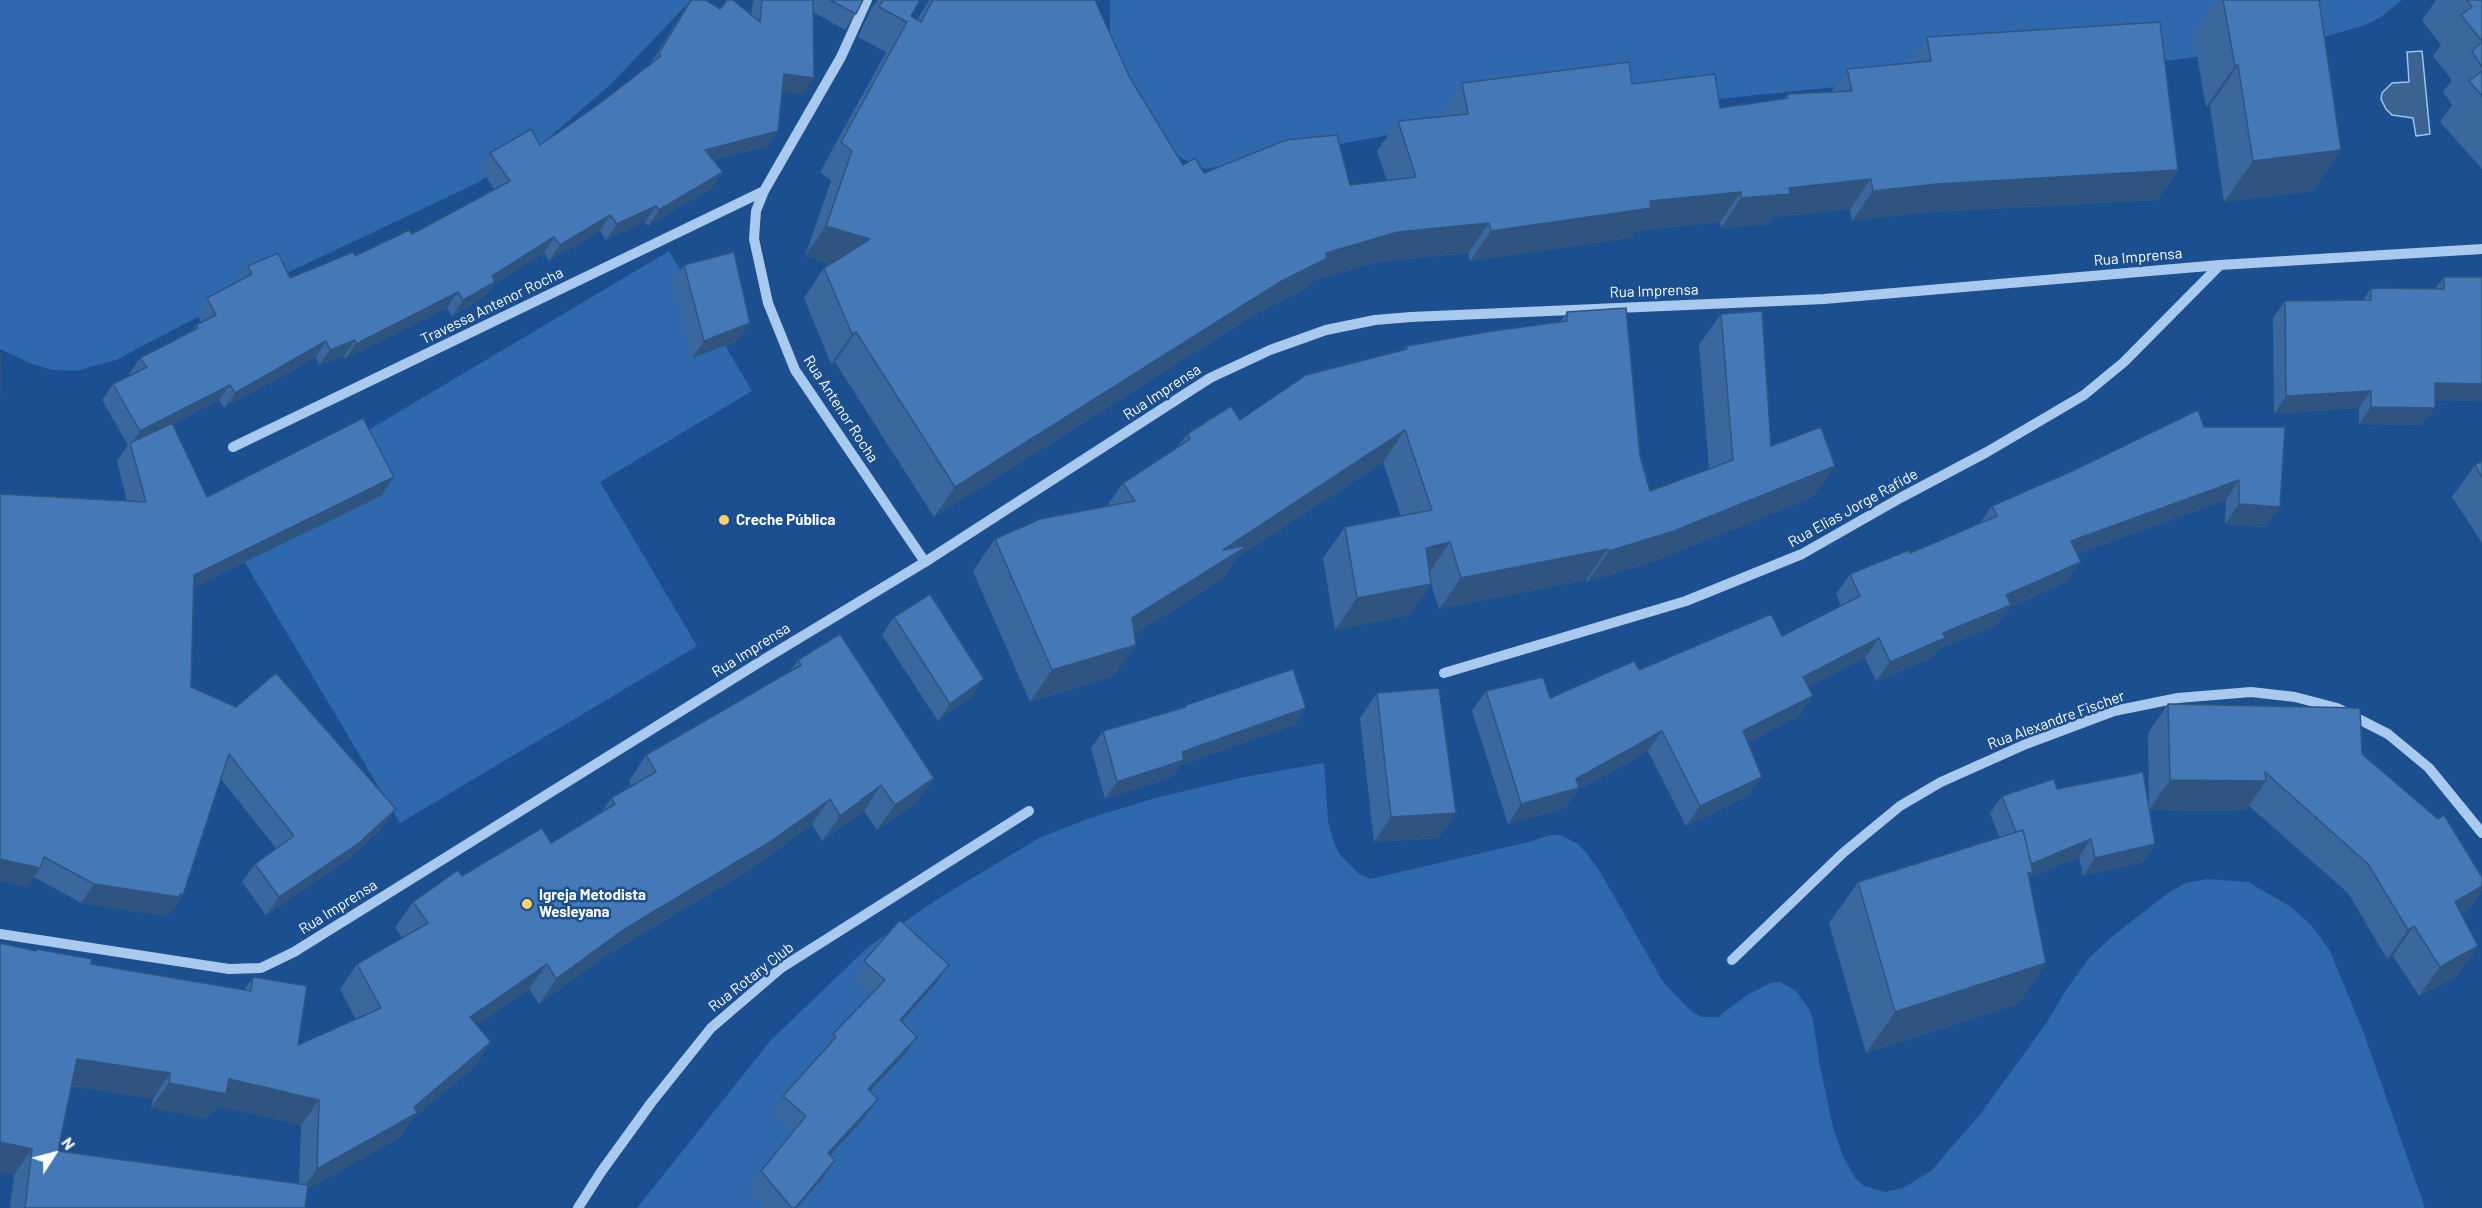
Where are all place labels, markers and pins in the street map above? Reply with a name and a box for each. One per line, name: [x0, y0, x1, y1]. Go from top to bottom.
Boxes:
place label: Creche Pública: [736, 511, 835, 529]
marker: Creche Pública: [717, 513, 731, 527]
place label: Igreja Metodista Wesleyana: [539, 886, 646, 921]
marker: Igreja Metodista Wesleyana: [520, 897, 534, 911]

